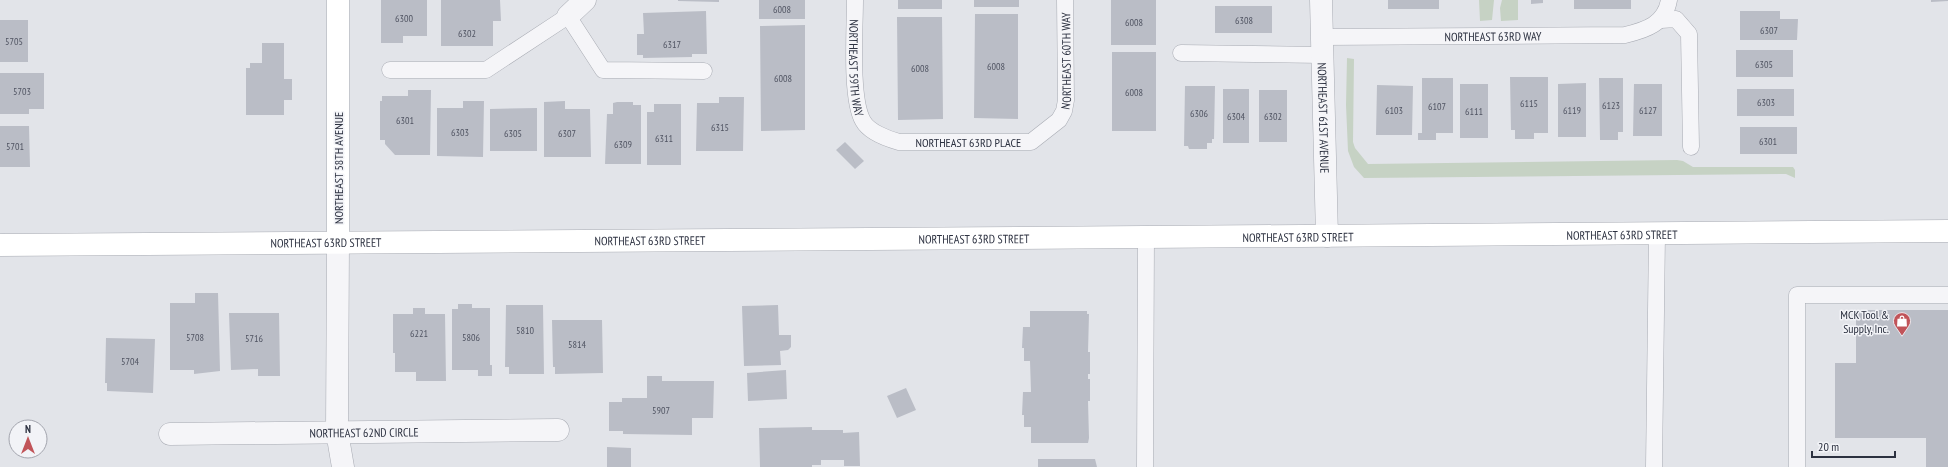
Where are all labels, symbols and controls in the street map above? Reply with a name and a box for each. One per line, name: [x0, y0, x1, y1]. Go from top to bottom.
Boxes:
house number: 6008: [773, 3, 791, 16]
house number: 6300: [395, 12, 414, 25]
street label: NORTHEAST 60TH WAY: [1057, 12, 1074, 110]
house number: 6308: [1235, 14, 1253, 27]
house number: 6008: [1125, 16, 1143, 29]
street label: NORTHEAST 59TH WAY: [847, 19, 868, 119]
house number: 6307: [1760, 24, 1778, 37]
house number: 6302: [458, 27, 476, 40]
street label: NORTHEAST 63RD WAY: [1444, 28, 1542, 44]
house number: 5705: [5, 35, 23, 48]
house number: 6317: [663, 38, 681, 51]
house number: 6305: [1755, 58, 1773, 71]
house number: 6008: [987, 60, 1005, 73]
house number: 6008: [911, 62, 929, 75]
street label: NORTHEAST 61ST AVENUE: [1315, 62, 1333, 173]
house number: 6008: [774, 72, 792, 85]
house number: 5703: [13, 85, 31, 98]
house number: 6008: [1125, 86, 1143, 99]
house number: 6303: [1757, 96, 1775, 109]
house number: 6115: [1520, 97, 1538, 110]
house number: 6123: [1602, 99, 1620, 112]
house number: 6107: [1428, 100, 1446, 113]
house number: 6103: [1385, 104, 1403, 117]
house number: 6119: [1563, 104, 1581, 117]
house number: 6127: [1639, 104, 1657, 117]
house number: 6111: [1465, 105, 1483, 118]
house number: 6306: [1190, 107, 1209, 120]
house number: 6304: [1227, 110, 1246, 123]
house number: 6302: [1264, 110, 1282, 123]
street label: NORTHEAST 58TH AVENUE: [331, 112, 346, 224]
house number: 6301: [396, 114, 414, 127]
house number: 6315: [711, 121, 729, 134]
house number: 6303: [451, 126, 469, 139]
house number: 6305: [504, 127, 522, 140]
house number: 6307: [558, 127, 576, 140]
house number: 6311: [655, 132, 673, 145]
street label: NORTHEAST 63RD PLACE: [915, 135, 1021, 150]
house number: 6301: [1759, 135, 1777, 148]
house number: 6309: [614, 138, 632, 151]
house number: 5701: [6, 140, 24, 153]
street label: NORTHEAST 63RD STREET: [1566, 226, 1678, 242]
street label: NORTHEAST 63RD STREET: [1242, 229, 1354, 244]
street label: NORTHEAST 63RD STREET: [918, 231, 1030, 246]
street label: NORTHEAST 63RD STREET: [594, 232, 706, 248]
street label: NORTHEAST 63RD STREET: [270, 234, 382, 250]
place label: MCK Tool & Supply, Inc.: [1840, 307, 1889, 336]
shop icon: MCK Tool & Supply, Inc.: [1892, 311, 1912, 336]
house number: 5810: [516, 324, 535, 337]
house number: 6221: [410, 327, 428, 340]
house number: 5708: [186, 331, 204, 344]
house number: 5806: [462, 331, 481, 344]
house number: 5716: [245, 332, 264, 345]
house number: 5814: [568, 338, 587, 351]
house number: 5704: [121, 355, 140, 368]
house number: 5907: [652, 404, 670, 417]
north arrow: [8, 419, 48, 459]
text: N: [25, 422, 31, 436]
street label: NORTHEAST 62ND CIRCLE: [309, 424, 419, 440]
scale bar: [1812, 433, 1895, 459]
text: 20 m: [1818, 439, 1839, 454]

